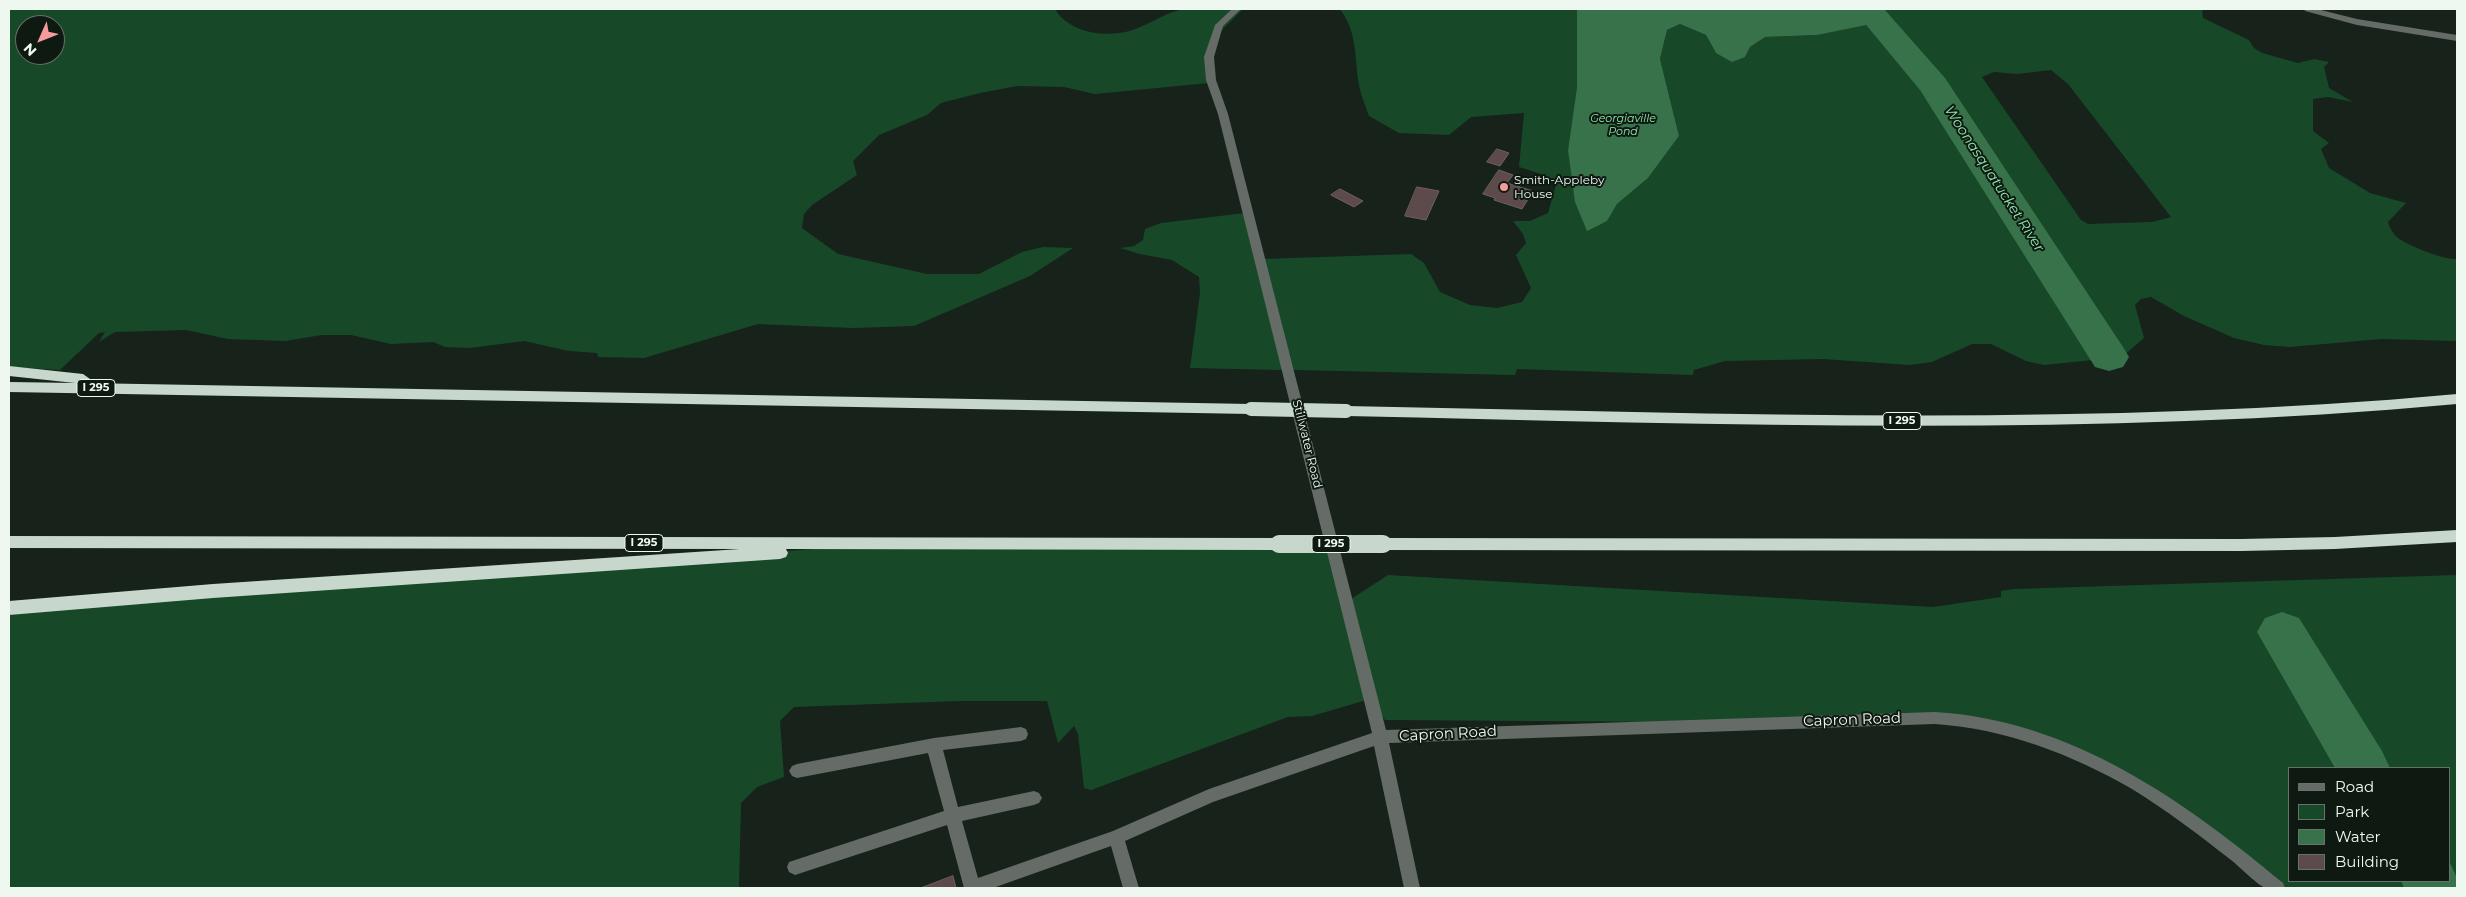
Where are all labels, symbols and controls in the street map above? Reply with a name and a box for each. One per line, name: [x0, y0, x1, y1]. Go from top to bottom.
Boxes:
north arrow: [15, 15, 65, 65]
text: N: [20, 39, 40, 60]
water label: Woonasquatucket River: [1941, 103, 2047, 255]
water label: Georgiaville Pond: [1590, 112, 1656, 138]
place label: Smith-Appleby House: [1514, 173, 1604, 201]
marker: Smith-Appleby House: [1498, 181, 1510, 193]
road number: I 295: [77, 379, 115, 396]
street label: Stillwater Road: [1289, 398, 1325, 490]
road number: I 295: [1883, 412, 1921, 430]
road number: I 295: [625, 534, 663, 552]
road number: I 295: [1312, 536, 1350, 552]
street label: Capron Road: [1803, 709, 1901, 731]
street label: Capron Road: [1399, 722, 1497, 746]
legend: [2288, 767, 2451, 882]
text: Road: [2335, 777, 2374, 796]
text: Park: [2335, 802, 2369, 821]
text: Water: [2335, 827, 2381, 846]
text: Building: [2335, 852, 2399, 871]

